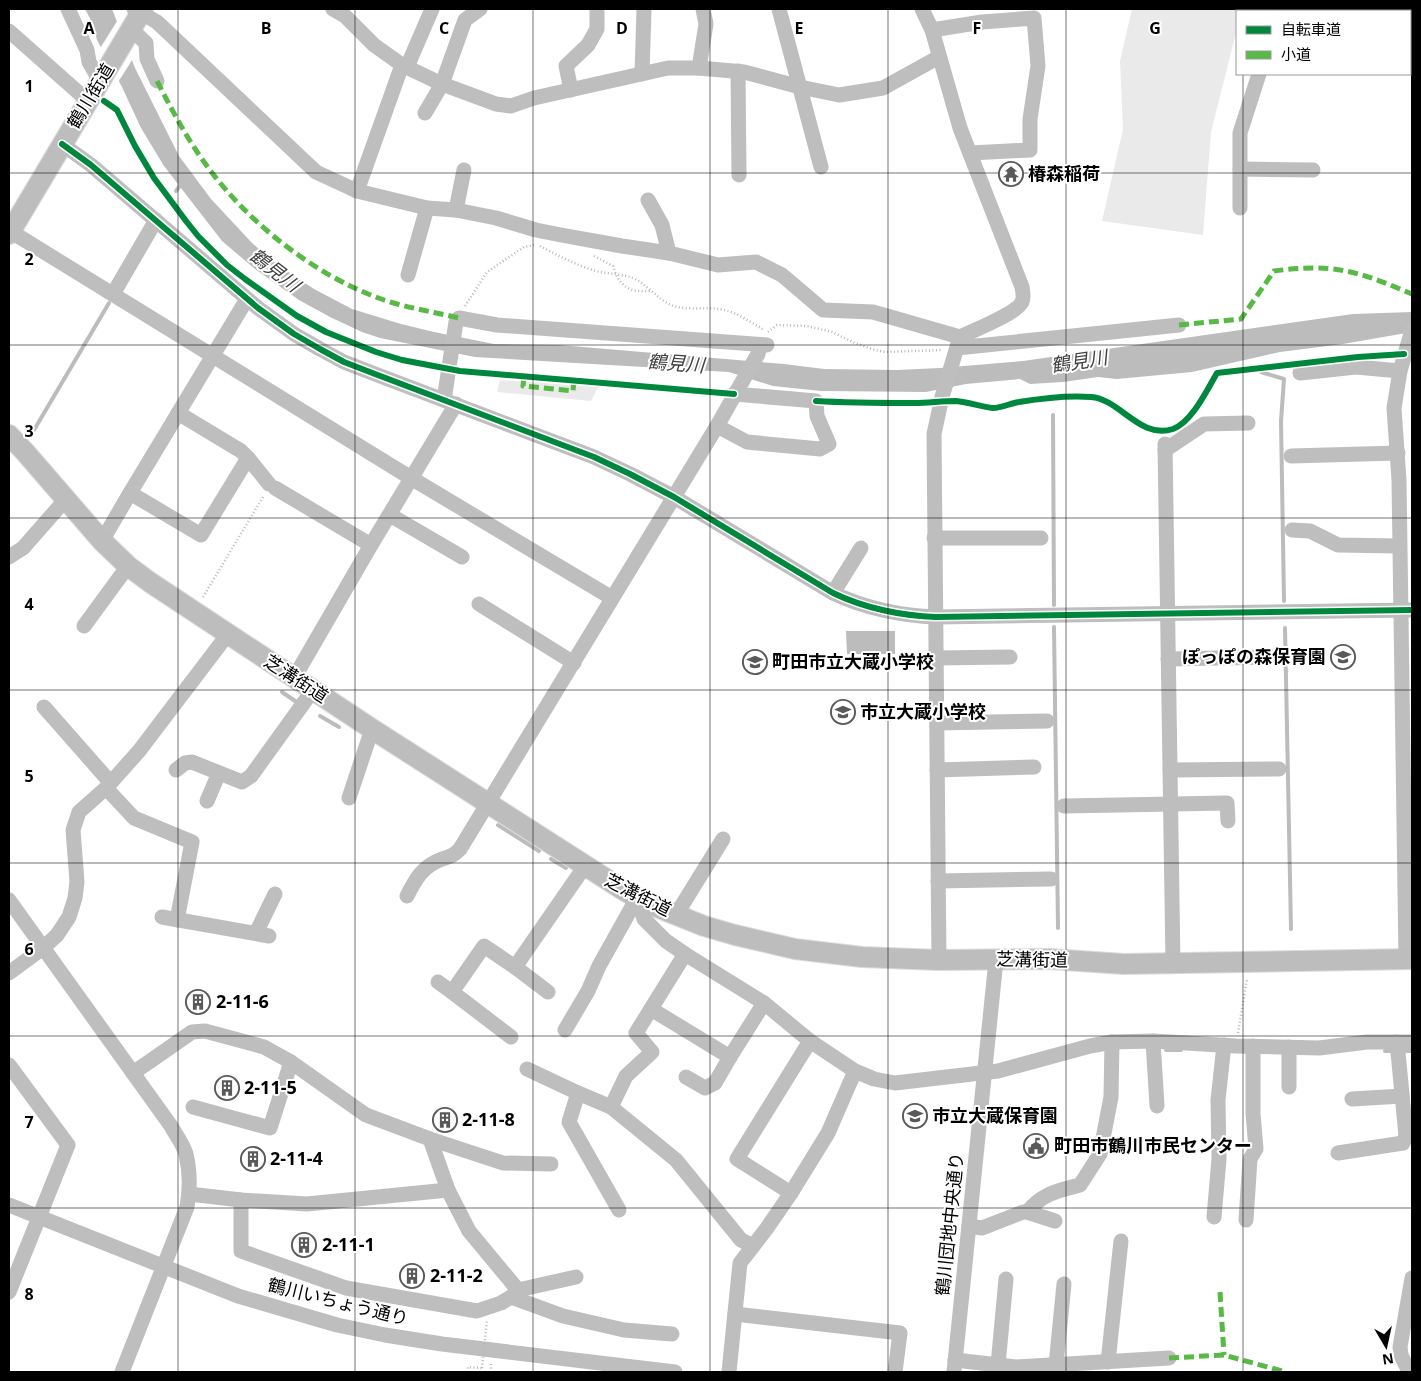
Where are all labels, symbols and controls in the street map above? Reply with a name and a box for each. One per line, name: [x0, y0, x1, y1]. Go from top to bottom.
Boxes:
legend: [1236, 10, 1411, 75]
text: A: [83, 17, 95, 39]
text: B: [261, 17, 271, 39]
text: C: [439, 17, 449, 39]
text: D: [616, 17, 628, 39]
text: E: [795, 17, 804, 39]
text: F: [973, 17, 981, 39]
text: G: [1149, 17, 1161, 39]
text: 自転車道: [1281, 19, 1341, 39]
text: 小道: [1281, 44, 1311, 64]
street label: 鶴川街道: [61, 58, 119, 133]
text: 1: [24, 75, 34, 97]
temple icon: 椿森稲荷: [998, 161, 1024, 187]
place label: 椿森稲荷: [1028, 161, 1100, 185]
water label: 鶴見川: [245, 242, 307, 299]
text: 2: [24, 248, 34, 270]
water label: 鶴見川: [1049, 343, 1111, 378]
water label: 鶴見川: [647, 348, 707, 378]
text: 3: [24, 420, 34, 442]
text: 4: [24, 593, 34, 615]
place label: ぽっぽの森保育園: [1182, 644, 1326, 668]
school or university icon: ぽっぽの森保育園: [1330, 644, 1356, 670]
street label: 芝溝街道: [260, 648, 333, 708]
school or university icon: 町田市立大蔵小学校: [742, 649, 768, 675]
place label: 町田市立大蔵小学校: [772, 649, 934, 673]
school or university icon: 市立大蔵小学校: [830, 699, 856, 725]
place label: 市立大蔵小学校: [860, 699, 986, 723]
text: 5: [24, 765, 34, 787]
street label: 芝溝街道: [601, 867, 676, 921]
text: 6: [24, 938, 34, 960]
street label: 芝溝街道: [996, 946, 1068, 972]
building icon: 2-11-6: [185, 989, 211, 1015]
place label: 2-11-6: [216, 989, 269, 1013]
building icon: 2-11-5: [214, 1075, 240, 1101]
place label: 2-11-5: [244, 1075, 297, 1099]
school or university icon: 市立大蔵保育園: [902, 1103, 928, 1129]
place label: 市立大蔵保育園: [932, 1103, 1058, 1127]
building icon: 2-11-8: [432, 1107, 458, 1133]
place label: 2-11-8: [462, 1107, 515, 1131]
text: 7: [24, 1111, 34, 1133]
public building icon: 町田市鶴川市民センター: [1023, 1133, 1049, 1159]
place label: 町田市鶴川市民センター: [1054, 1133, 1252, 1157]
building icon: 2-11-4: [240, 1146, 266, 1172]
place label: 2-11-4: [270, 1146, 323, 1170]
street label: 鶴川団地中央通り: [930, 1151, 968, 1297]
building icon: 2-11-1: [291, 1232, 317, 1258]
place label: 2-11-1: [322, 1232, 375, 1256]
building icon: 2-11-2: [399, 1263, 425, 1289]
place label: 2-11-2: [430, 1263, 483, 1287]
street label: 鶴川いちょう通り: [265, 1272, 411, 1330]
text: 8: [24, 1283, 34, 1305]
north arrow: [1361, 1321, 1411, 1371]
text: N: [1381, 1349, 1395, 1370]

